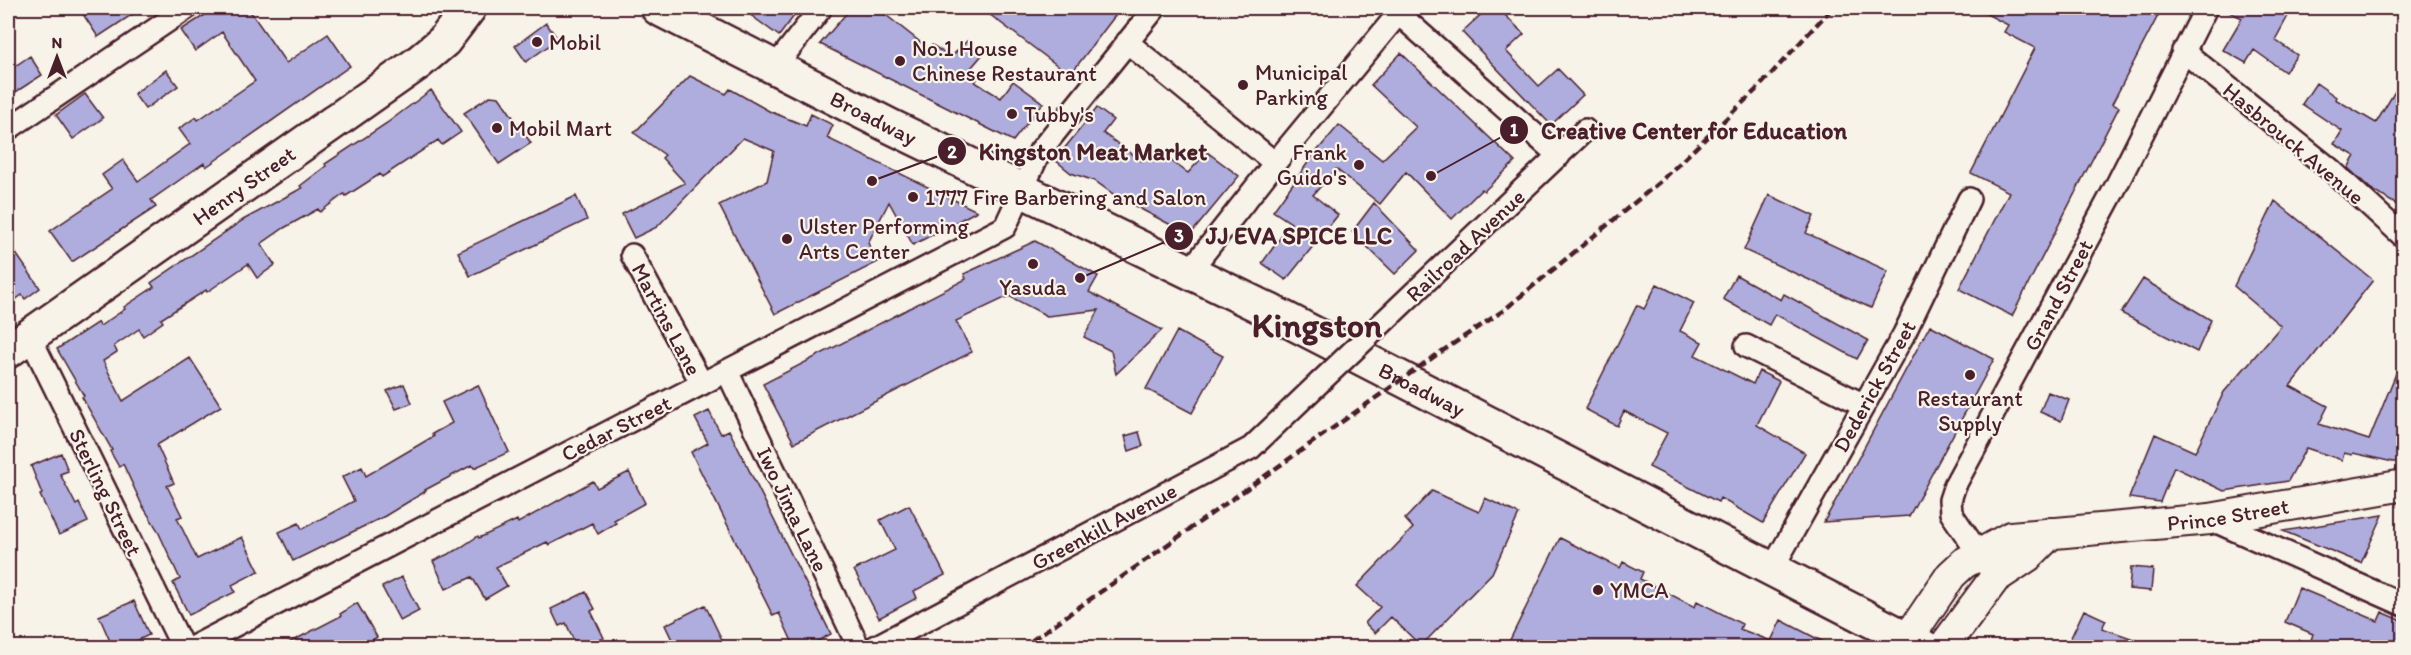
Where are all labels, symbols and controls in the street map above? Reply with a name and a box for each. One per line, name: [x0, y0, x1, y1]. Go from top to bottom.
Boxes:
north arrow: [27, 27, 87, 87]
place label: Mobil: [549, 29, 601, 56]
text: N: [52, 33, 62, 52]
marker: Mobil: [530, 35, 544, 49]
place label: No.1 House Chinese Restaurant: [912, 35, 1097, 87]
marker: No.1 House Chinese Restaurant: [893, 54, 907, 68]
place label: Municipal Parking: [1255, 59, 1347, 111]
street label: Hasbrouck Avenue: [2217, 76, 2370, 210]
marker: Municipal Parking: [1236, 78, 1250, 92]
street label: Broadway: [826, 85, 922, 151]
place label: Tubby's: [1024, 101, 1094, 128]
marker: Tubby's: [1005, 107, 1019, 121]
callout: Creative Center for Education: [1499, 109, 1859, 151]
place label: Mobil Mart: [509, 115, 612, 142]
text: Creative Center for Education: [1541, 116, 1847, 145]
text: 1: [1510, 119, 1519, 141]
marker: Mobil Mart: [490, 121, 504, 135]
callout: Kingston Meat Market: [937, 130, 1219, 172]
text: Kingston Meat Market: [979, 137, 1207, 167]
place label: Frank Guido's: [1277, 139, 1348, 191]
street label: Henry Street: [187, 140, 301, 231]
text: 2: [947, 141, 957, 163]
marker: Frank Guido's: [1352, 158, 1366, 172]
street label: Railroad Avenue: [1400, 183, 1531, 308]
place label: 1777 Fire Barbering and Salon: [925, 184, 1207, 211]
marker: 1777 Fire Barbering and Salon: [906, 190, 920, 204]
place label: Ulster Performing Arts Center: [799, 213, 969, 265]
callout: JJ EVA SPICE LLC: [1164, 215, 1404, 257]
text: JJ EVA SPICE LLC: [1205, 221, 1392, 250]
text: 3: [1174, 225, 1184, 247]
marker: Ulster Performing Arts Center: [780, 232, 794, 246]
street label: Grand Street: [2018, 235, 2099, 356]
marker: Yasuda: [1026, 257, 1040, 271]
street label: Martins Lane: [626, 258, 707, 380]
place label: Yasuda: [999, 274, 1067, 301]
district label: Kingston: [1252, 305, 1383, 346]
street label: Dederick Street: [1827, 316, 1922, 457]
street label: Broadway: [1374, 356, 1470, 423]
marker: Restaurant Supply: [1963, 368, 1977, 382]
place label: Restaurant Supply: [1917, 385, 2023, 437]
street label: Cedar Street: [557, 389, 676, 468]
street label: Sterling Street: [63, 424, 148, 560]
street label: Iwo Jima Lane: [751, 442, 834, 576]
street label: Greenkill Avenue: [1027, 477, 1182, 576]
street label: Prince Street: [2166, 492, 2291, 537]
place label: YMCA: [1610, 577, 1669, 604]
marker: YMCA: [1591, 583, 1605, 597]

